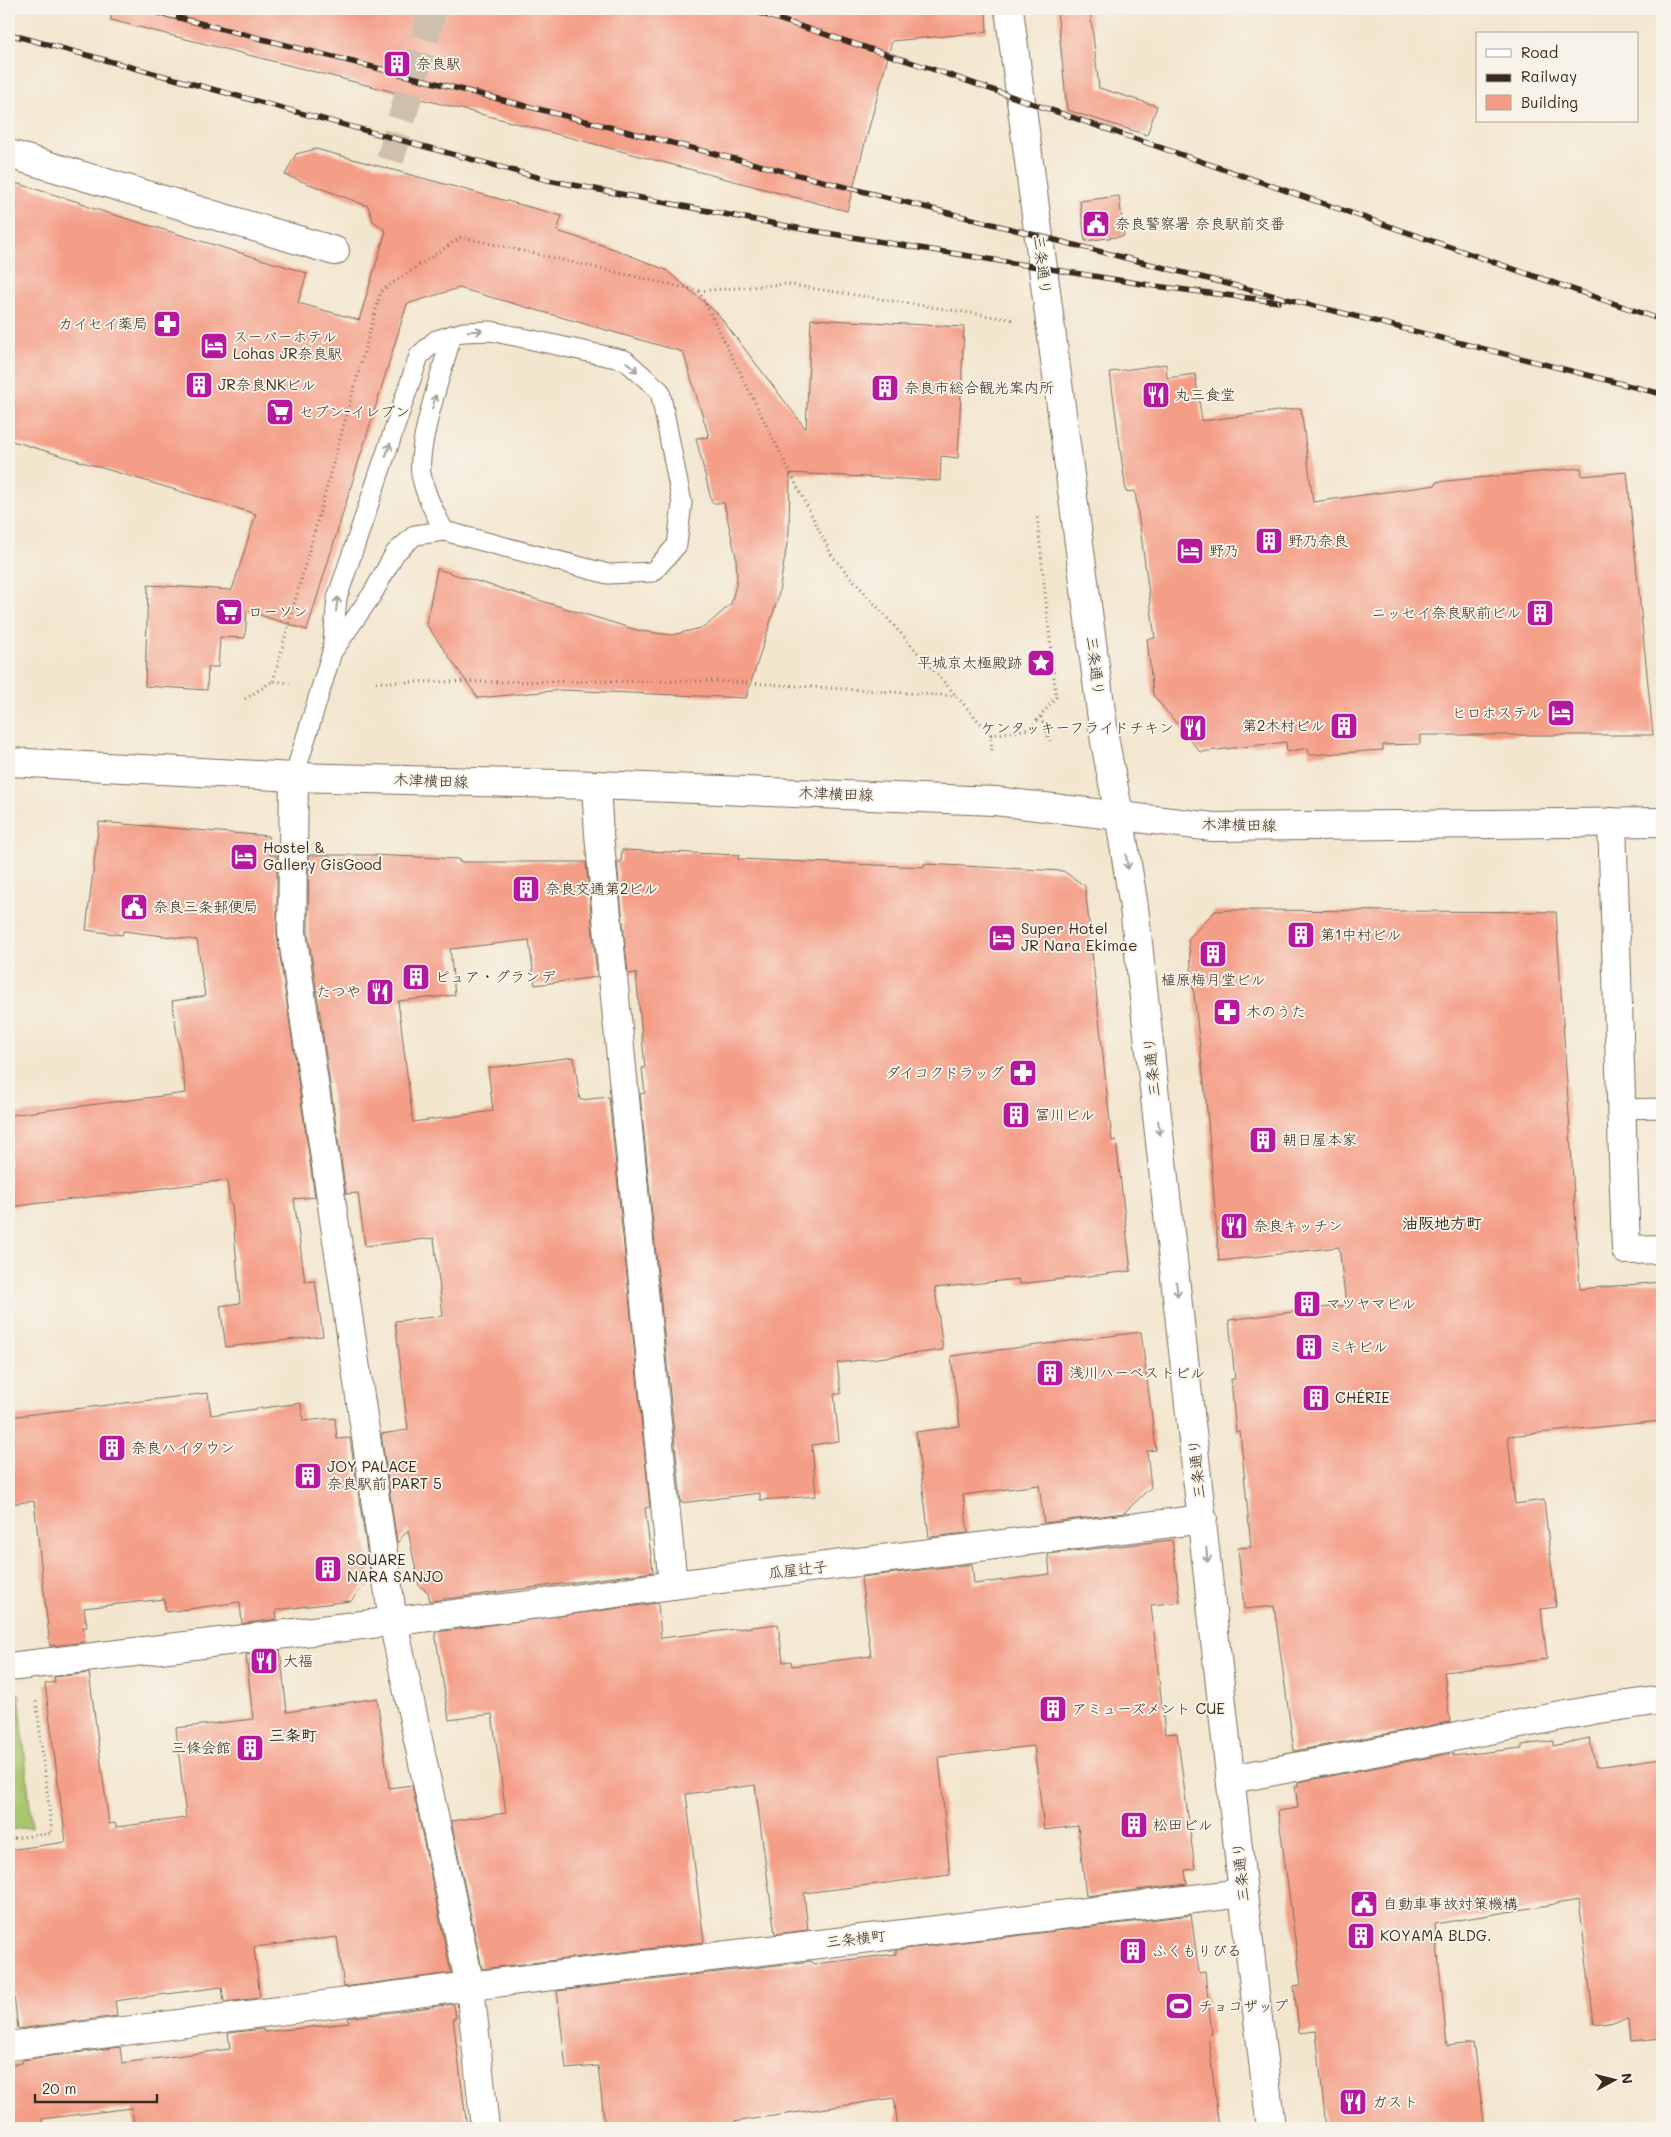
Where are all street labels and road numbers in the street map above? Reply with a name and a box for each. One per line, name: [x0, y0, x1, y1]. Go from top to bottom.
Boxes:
street label: 三条通り: [1029, 234, 1057, 296]
street label: 三条通り: [1082, 635, 1110, 697]
street label: 木津横田線: [393, 769, 469, 791]
street label: 木津横田線: [798, 782, 874, 804]
street label: 木津横田線: [1201, 813, 1277, 835]
street label: 三条通り: [1138, 1036, 1164, 1098]
street label: 三条通り: [1183, 1438, 1209, 1500]
street label: 瓜屋辻子: [767, 1555, 829, 1583]
street label: 三条通り: [1227, 1841, 1253, 1903]
street label: 三条横町: [825, 1924, 888, 1952]

